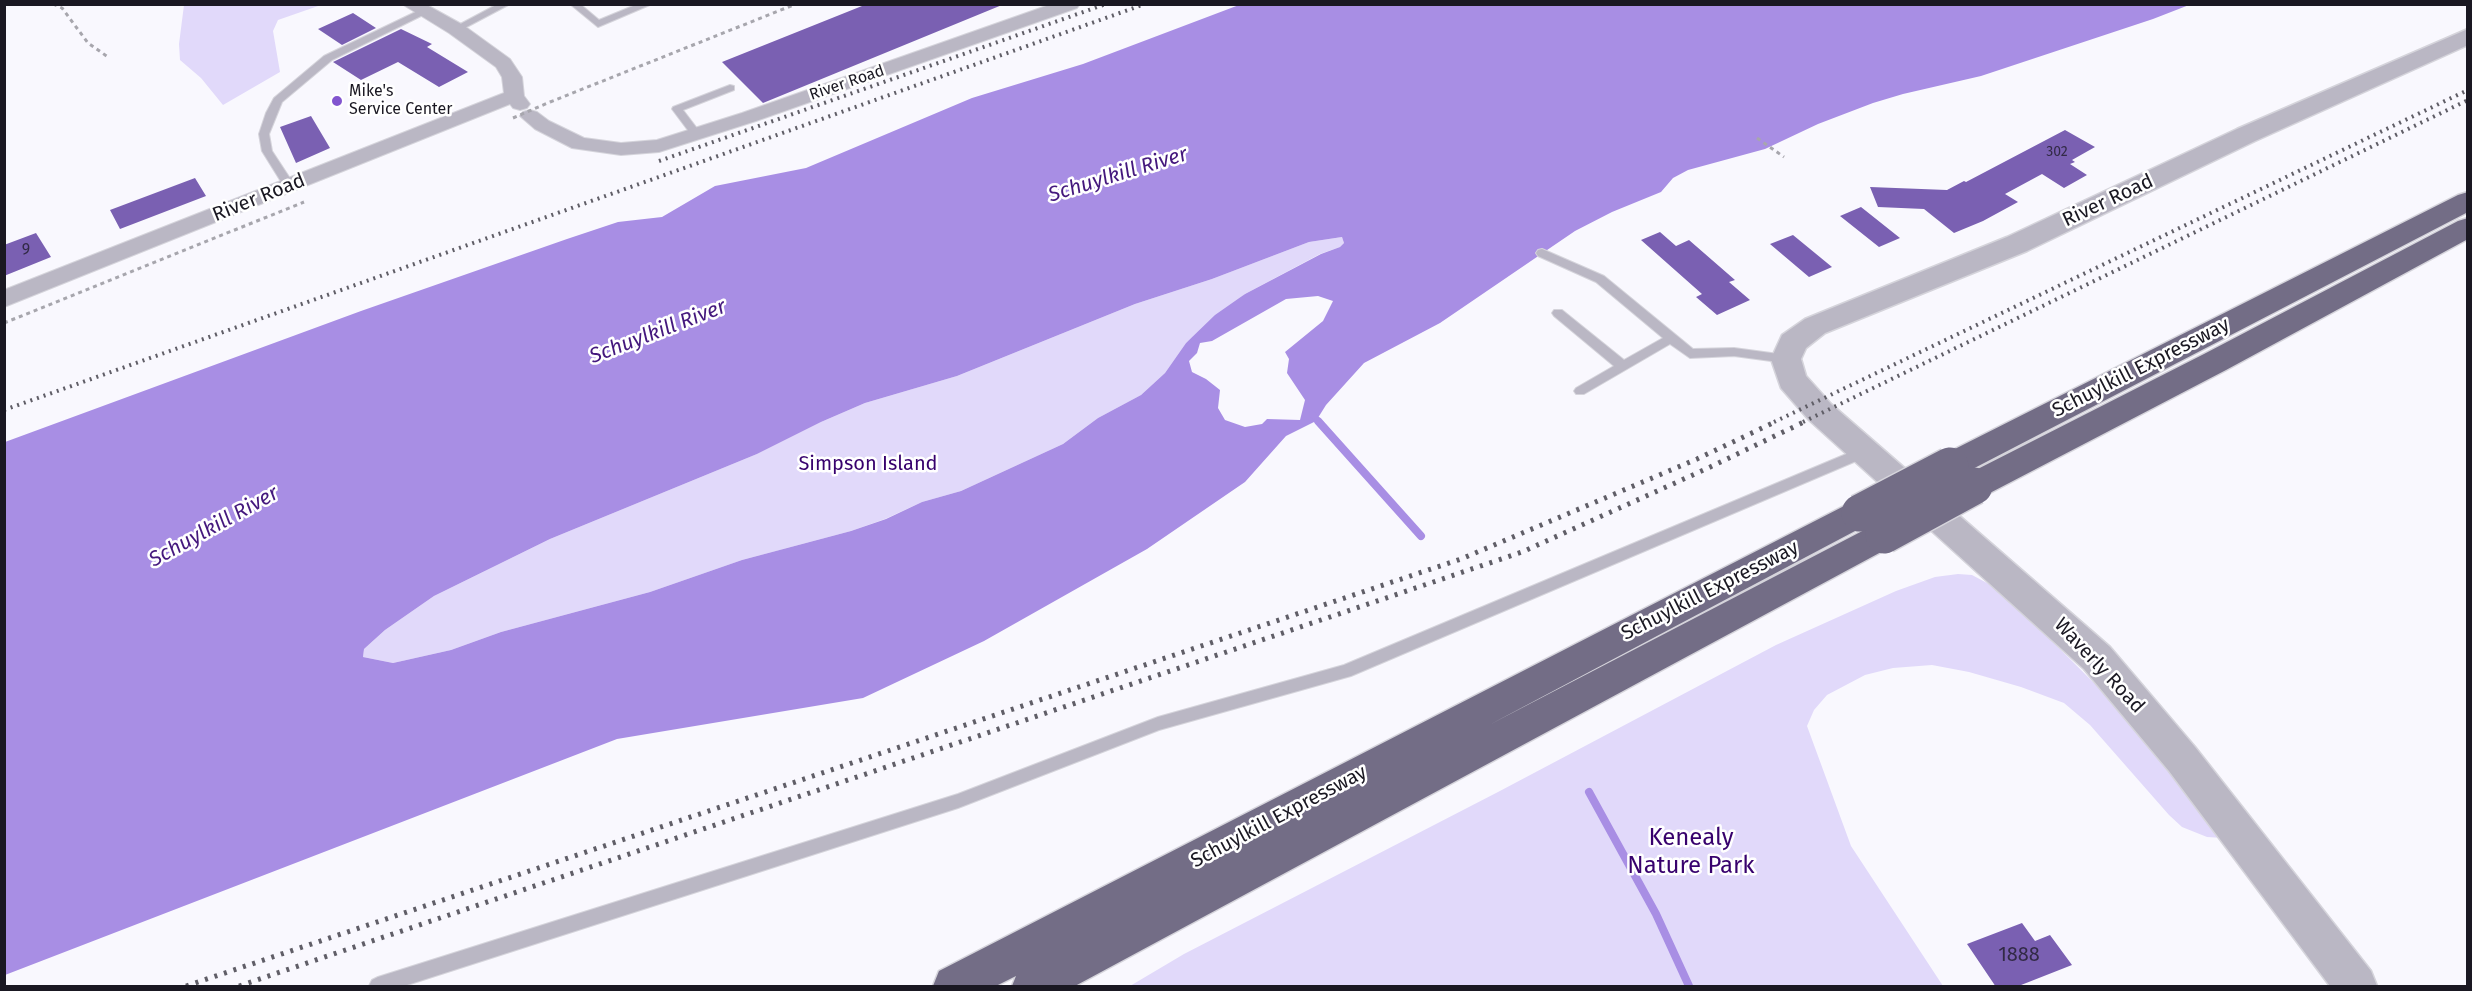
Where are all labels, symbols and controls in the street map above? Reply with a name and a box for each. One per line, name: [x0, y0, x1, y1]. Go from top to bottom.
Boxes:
street label: River Road: [807, 61, 887, 105]
place label: Mike's Service Center: [349, 82, 452, 120]
marker: Mike's Service Center: [330, 94, 344, 108]
water label: Schuylkill River: [1045, 142, 1191, 208]
house number: 302: [2046, 144, 2068, 160]
street label: River Road: [209, 169, 309, 227]
street label: River Road: [2059, 170, 2157, 232]
house number: 9: [22, 241, 30, 261]
water label: Schuylkill River: [586, 294, 730, 370]
street label: Schuylkill Expressway: [2048, 313, 2234, 423]
park label: Simpson Island: [798, 452, 938, 476]
water label: Schuylkill River: [145, 481, 283, 573]
street label: Schuylkill Expressway: [1617, 536, 1803, 646]
street label: Waverly Road: [2049, 613, 2149, 719]
street label: Schuylkill Expressway: [1187, 760, 1371, 874]
park label: Kenealy Nature Park: [1627, 824, 1755, 880]
house number: 1888: [1998, 943, 2040, 967]

